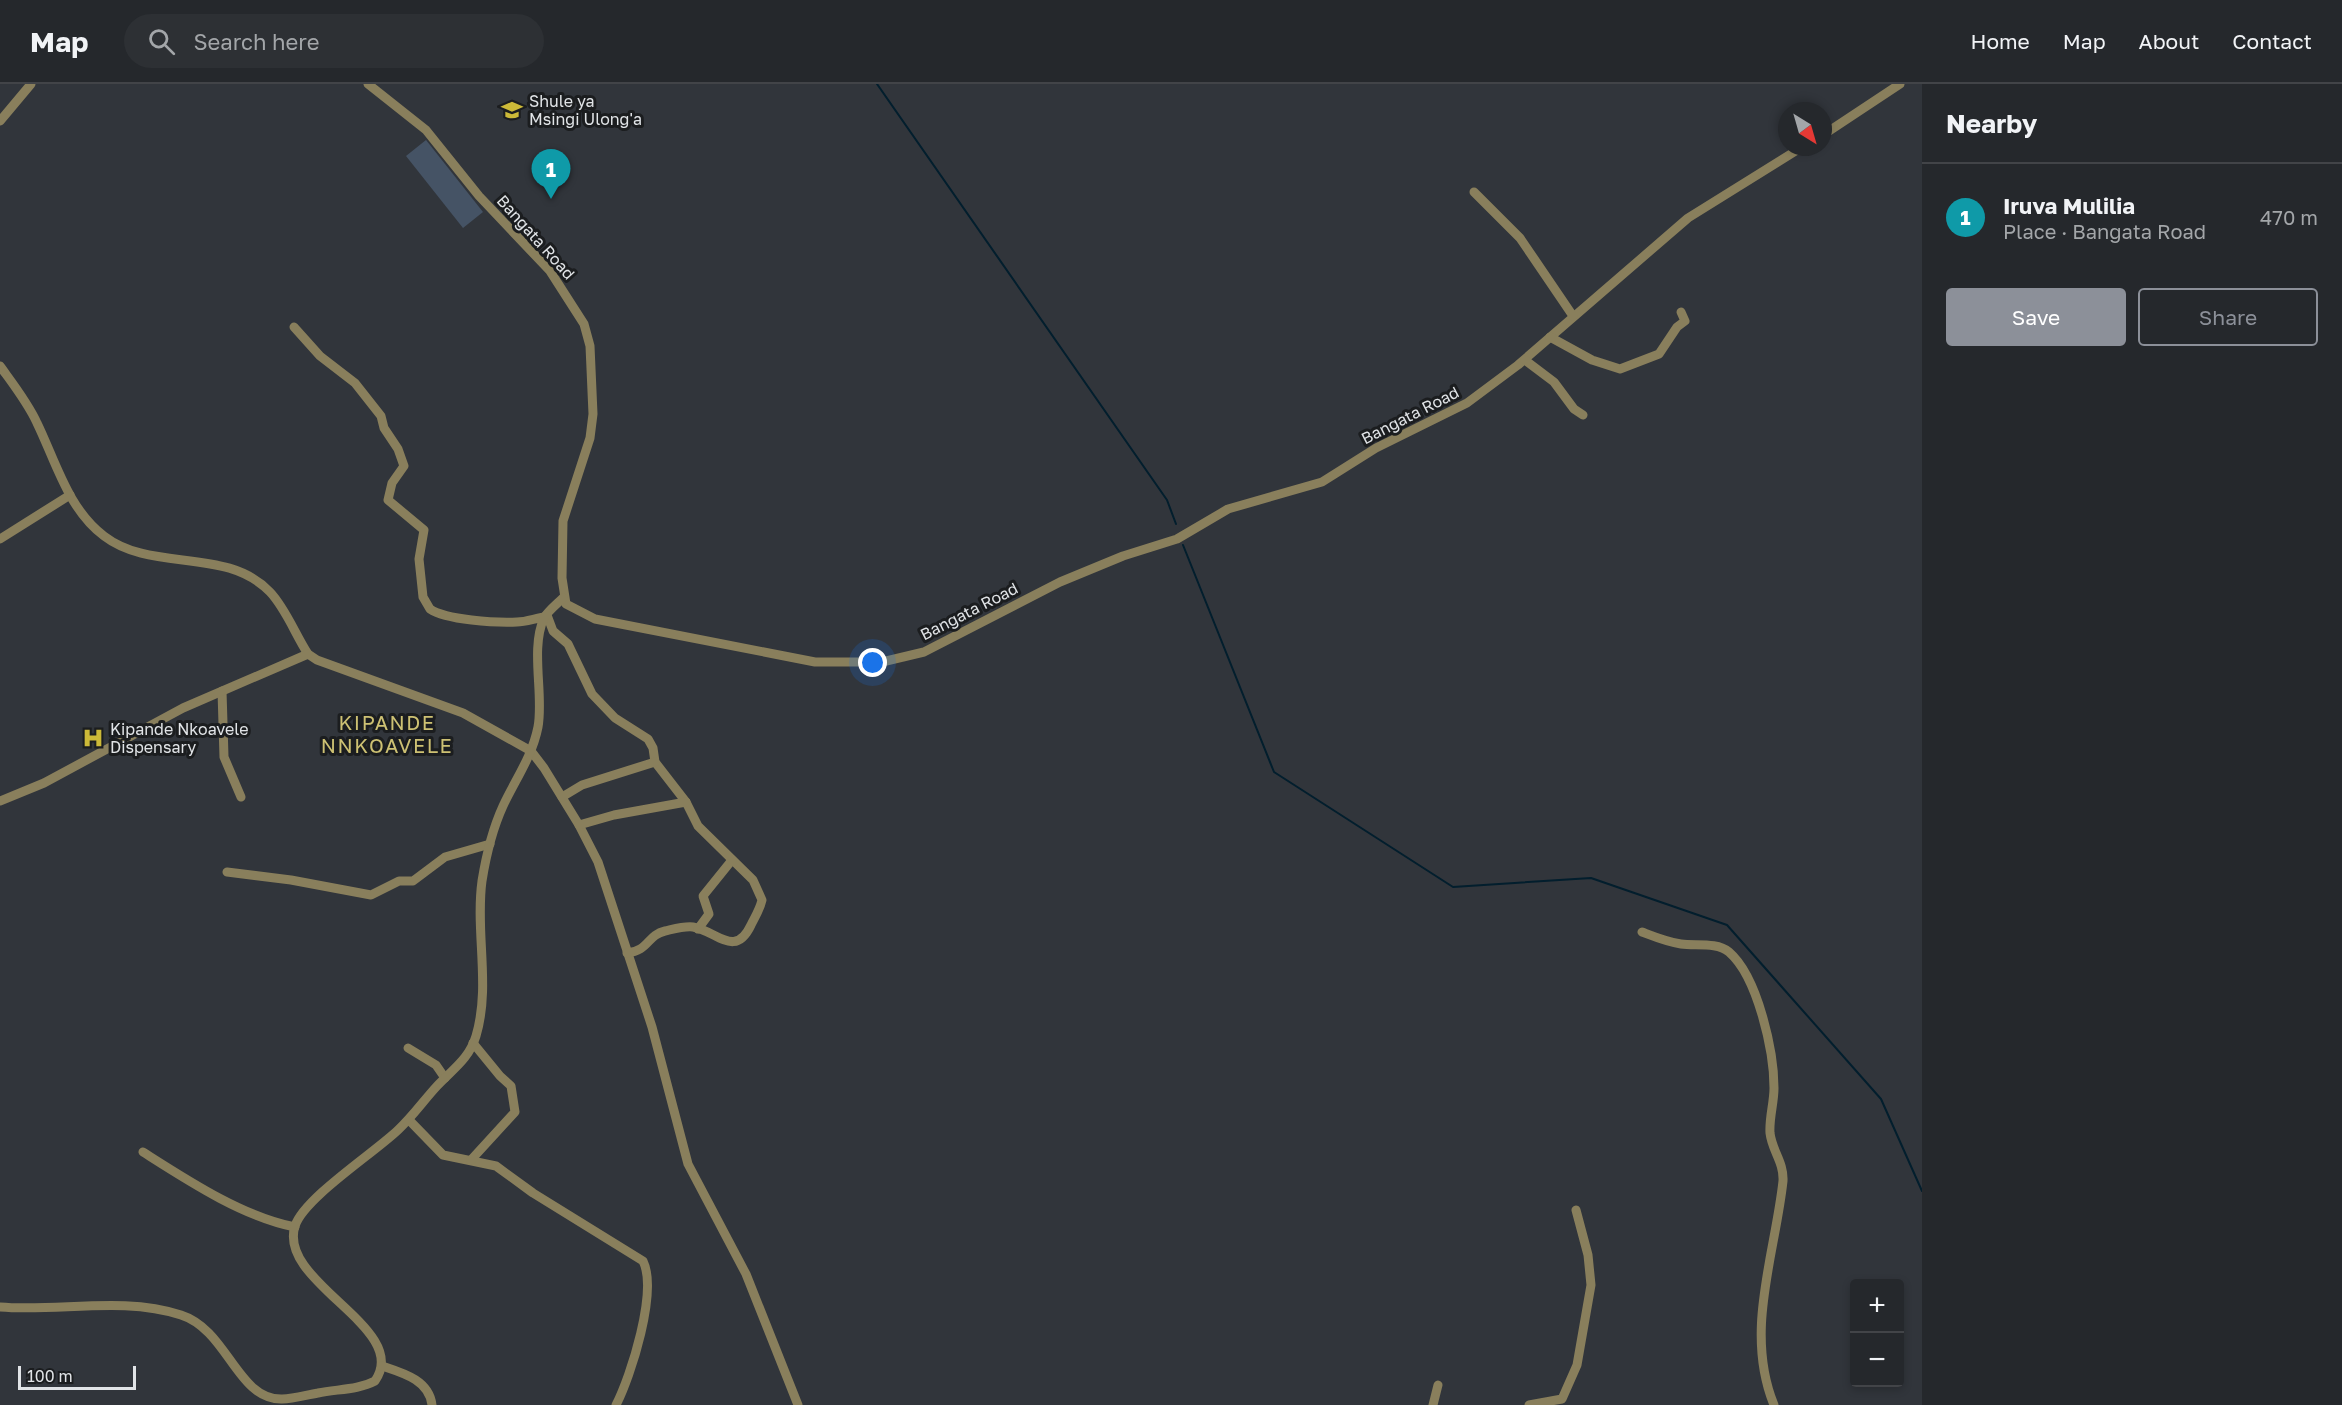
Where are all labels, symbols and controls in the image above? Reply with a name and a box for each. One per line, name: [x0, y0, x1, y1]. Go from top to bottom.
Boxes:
search box: [124, 14, 544, 68]
text: Map: [30, 25, 88, 58]
icon: search: [145, 25, 178, 58]
text: Search here: [193, 28, 319, 55]
text: Home: [1970, 28, 2030, 54]
text: Map: [2063, 28, 2106, 54]
text: About: [2139, 28, 2199, 54]
text: Contact: [2232, 28, 2312, 54]
place label: Shule ya Msingi Ulong'a: [529, 91, 642, 129]
school or university icon: Shule ya Msingi Ulong'a: [500, 98, 524, 122]
north arrow: [1778, 102, 1832, 156]
text: Nearby: [1946, 108, 2037, 139]
pin: 1: [532, 150, 570, 199]
street label: Bangata Road: [493, 191, 579, 283]
text: Iruva Mulilia: [2003, 192, 2135, 219]
text: 1: [1960, 205, 1971, 229]
text: 470 m: [2260, 205, 2318, 229]
text: Place · Bangata Road: [2003, 219, 2206, 243]
button: Save: [1946, 288, 2126, 346]
button: Share: [2138, 288, 2318, 346]
street label: Bangata Road: [1358, 382, 1462, 448]
street label: Bangata Road: [917, 578, 1021, 644]
your location: [858, 648, 887, 677]
district label: KIPANDE NNKOAVELE: [321, 710, 453, 757]
place label: Kipande Nkoavele Dispensary: [110, 719, 249, 757]
hospital icon: Kipande Nkoavele Dispensary: [81, 726, 105, 750]
map controls: [1850, 1279, 1904, 1387]
button: +: [1850, 1279, 1904, 1333]
button: −: [1850, 1333, 1904, 1387]
scale bar: [18, 1363, 136, 1390]
text: 100 m: [27, 1366, 73, 1386]

